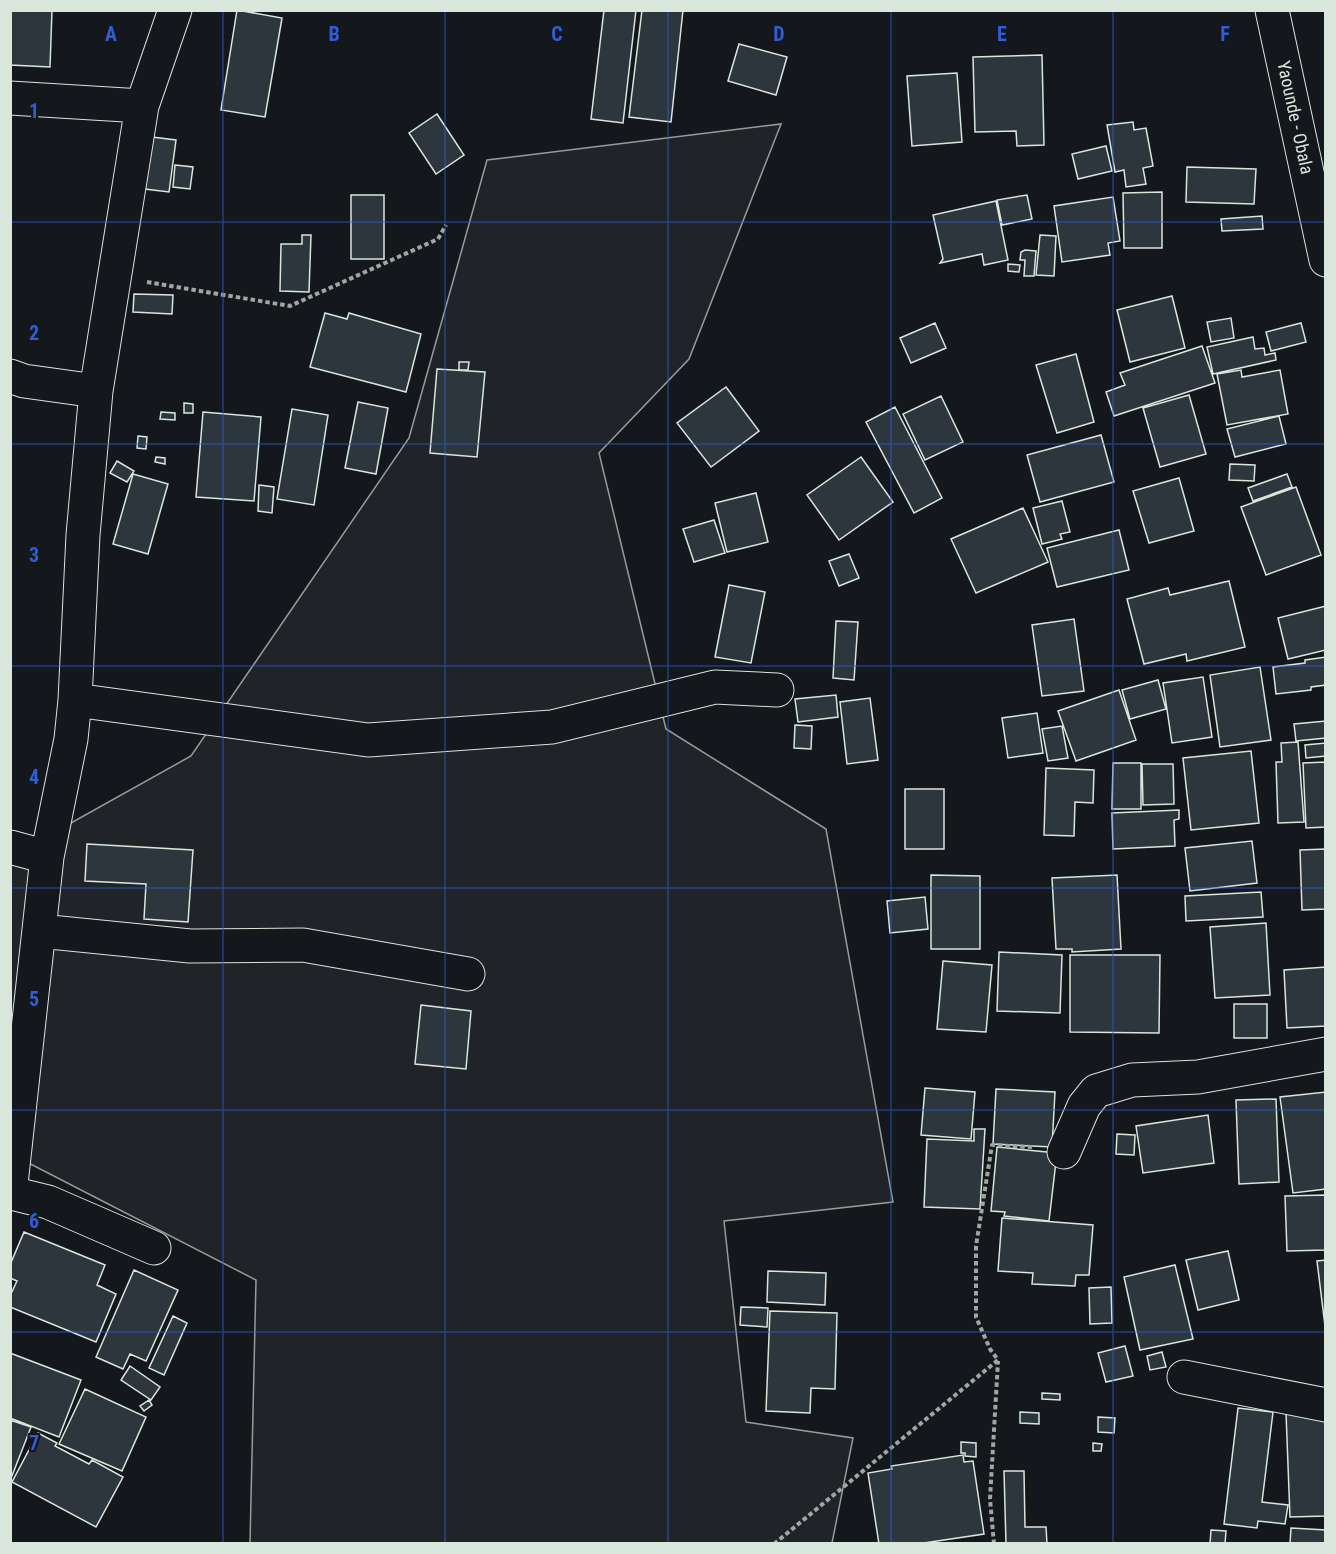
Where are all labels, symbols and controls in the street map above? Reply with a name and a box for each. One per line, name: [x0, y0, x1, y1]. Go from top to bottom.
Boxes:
text: A: [105, 22, 117, 46]
text: B: [328, 22, 340, 46]
text: C: [551, 22, 563, 46]
text: D: [773, 22, 785, 46]
text: E: [997, 22, 1007, 46]
text: F: [1220, 22, 1230, 46]
street label: Yaounde - Obala: [1273, 59, 1318, 176]
text: 1: [29, 99, 39, 123]
text: 2: [29, 321, 39, 345]
text: 3: [29, 543, 39, 567]
text: 4: [29, 765, 39, 789]
text: 5: [29, 987, 39, 1011]
text: 6: [29, 1209, 39, 1233]
text: 7: [29, 1431, 39, 1455]

